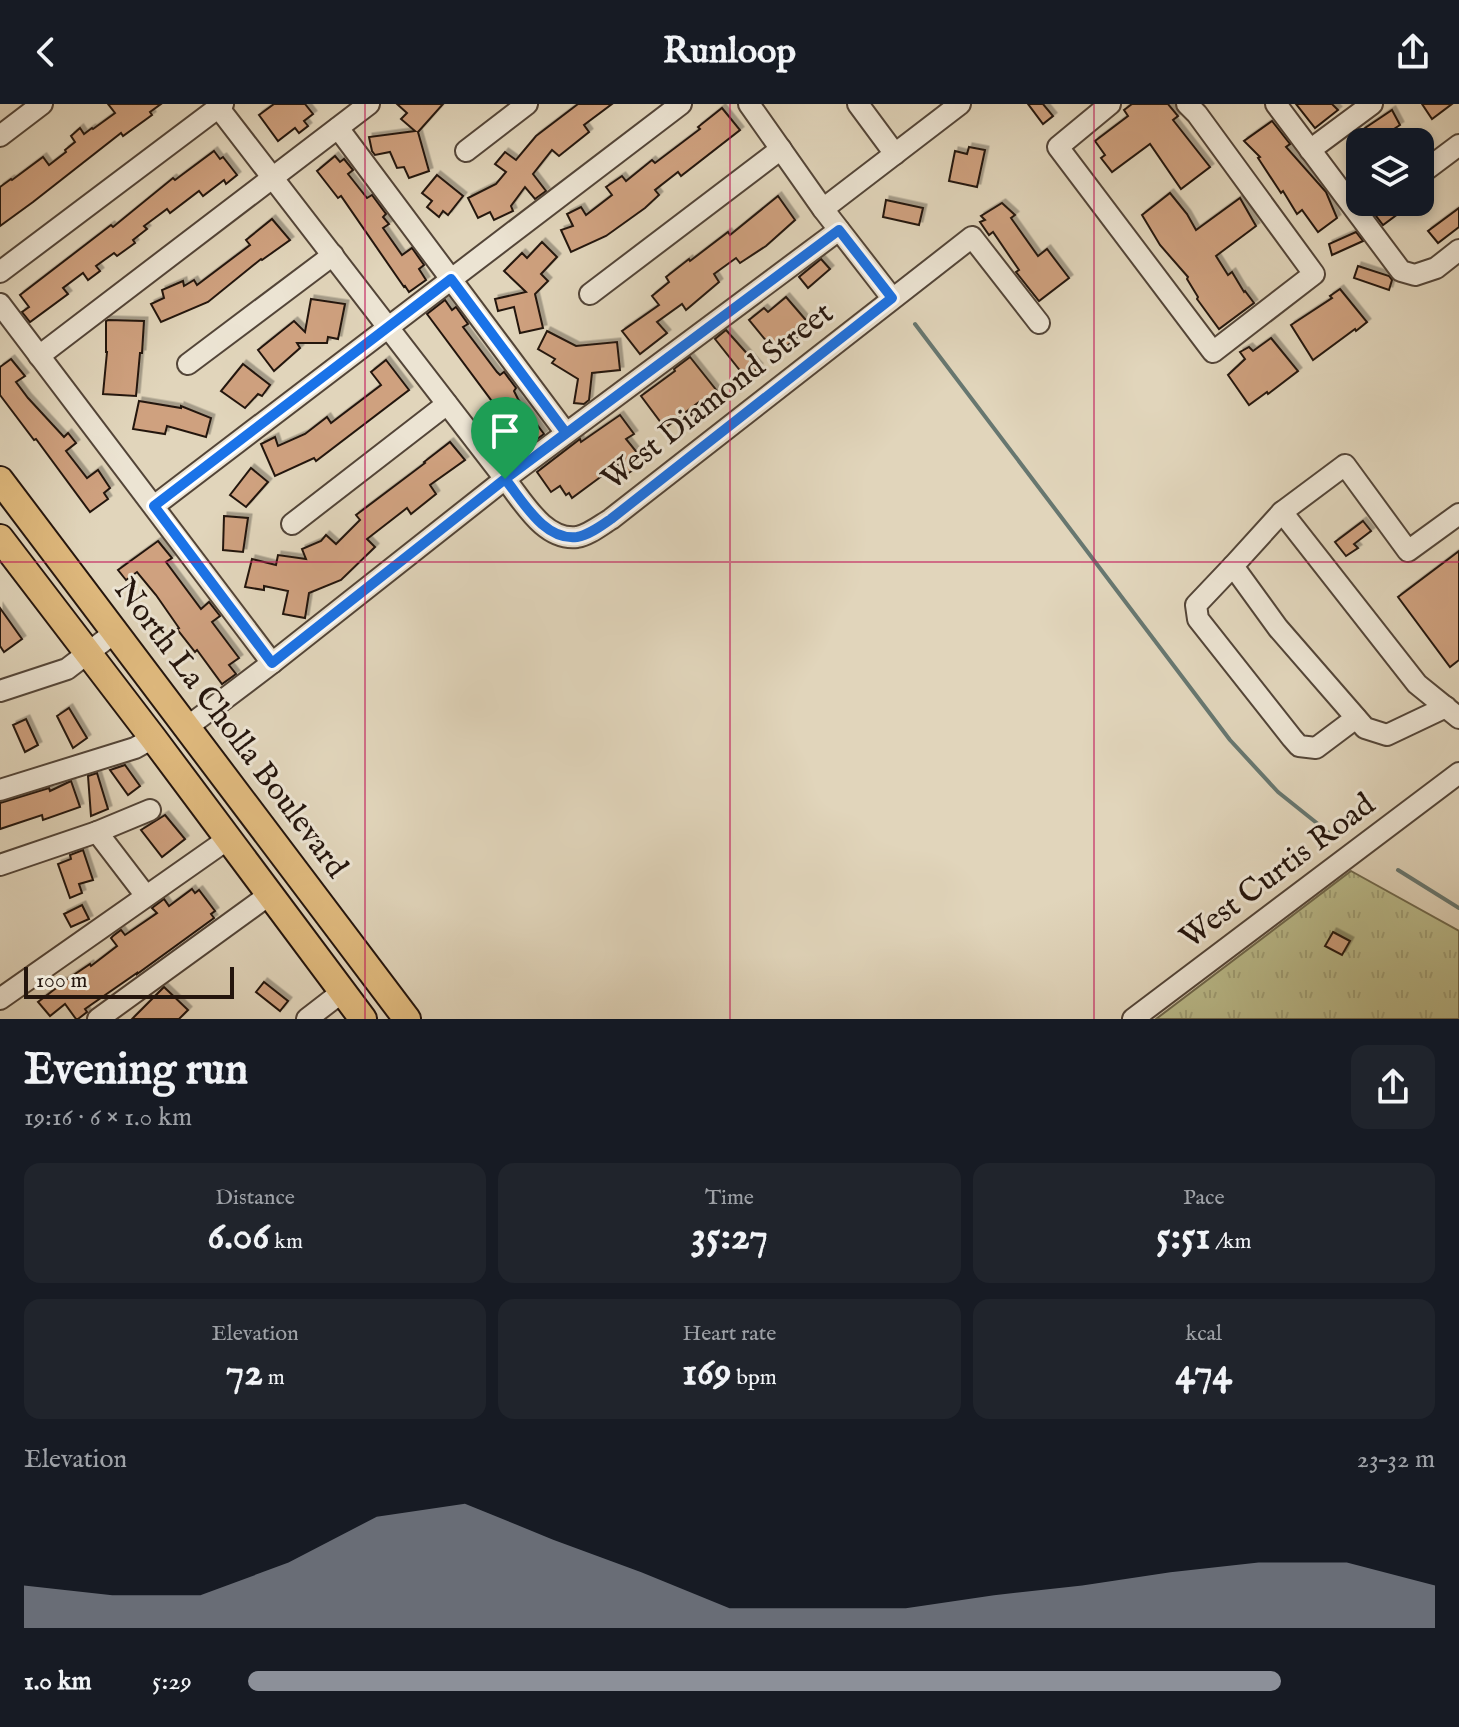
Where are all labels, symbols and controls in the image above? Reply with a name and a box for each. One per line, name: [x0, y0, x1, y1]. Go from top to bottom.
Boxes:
text: Runloop: [663, 29, 796, 75]
icon: back: [24, 30, 68, 74]
icon: share: [1391, 30, 1435, 74]
map controls: [1346, 128, 1434, 216]
button: layers: [1346, 128, 1434, 216]
street label: West Diamond Street: [594, 294, 842, 500]
pin: [471, 397, 539, 479]
icon: arrive: [483, 409, 527, 453]
street label: North La Cholla Boulevard: [104, 571, 357, 888]
street label: West Curtis Road: [1172, 785, 1385, 959]
scale bar: [24, 963, 234, 999]
text: 100 m: [36, 967, 88, 995]
text: Evening run: [24, 1043, 248, 1099]
button: share: [1351, 1045, 1435, 1129]
text: 19:16 · 6 × 1.0 km: [24, 1101, 192, 1134]
text: Distance: [215, 1184, 295, 1212]
text: Time: [705, 1184, 754, 1212]
text: Pace: [1183, 1184, 1225, 1212]
text: 6.06: [207, 1212, 269, 1263]
text: 35:27: [691, 1212, 768, 1263]
text: 5:51: [1156, 1212, 1211, 1263]
text: km: [269, 1228, 303, 1256]
text: /km: [1211, 1228, 1252, 1256]
text: Elevation: [212, 1320, 299, 1348]
text: Heart rate: [683, 1320, 776, 1348]
text: kcal: [1185, 1320, 1222, 1348]
text: 72: [226, 1348, 263, 1399]
text: 169: [682, 1348, 731, 1399]
text: 474: [1176, 1348, 1232, 1399]
text: m: [263, 1364, 285, 1392]
text: bpm: [731, 1364, 777, 1392]
text: Elevation: [24, 1443, 127, 1476]
text: 23–32 m: [1357, 1443, 1435, 1476]
text: 1.0 km: [24, 1665, 92, 1698]
text: 5:29: [152, 1665, 192, 1698]

